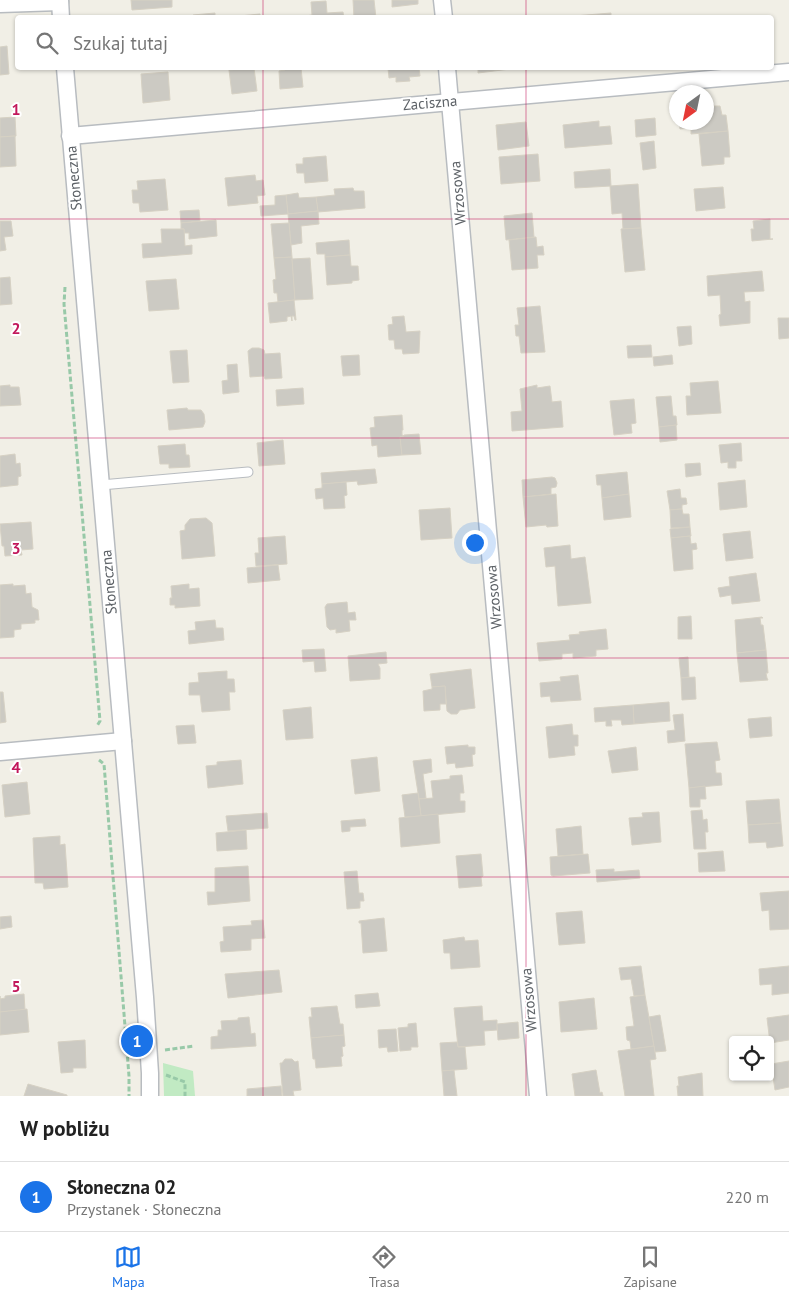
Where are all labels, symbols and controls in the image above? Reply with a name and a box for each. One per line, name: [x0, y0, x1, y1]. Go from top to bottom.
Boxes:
search box: [15, 15, 774, 70]
icon: search: [33, 29, 61, 57]
text: Szukaj tutaj: [73, 31, 168, 55]
north arrow: [669, 85, 714, 130]
street label: Zaciszna: [402, 91, 458, 114]
text: 1: [11, 99, 21, 119]
street label: Słoneczna: [61, 145, 86, 211]
street label: Wrzosowa: [445, 160, 470, 226]
text: 2: [11, 318, 21, 338]
your location: [462, 530, 488, 556]
text: 3: [11, 538, 21, 558]
street label: Słoneczna: [96, 549, 121, 615]
street label: Wrzosowa: [481, 564, 506, 630]
text: 4: [11, 757, 21, 777]
street label: Wrzosowa: [516, 967, 541, 1033]
text: 5: [11, 976, 21, 996]
pin: 1: [121, 1022, 153, 1060]
map controls: [729, 1036, 774, 1081]
button: locate: [729, 1036, 774, 1081]
text: W pobliżu: [20, 1115, 109, 1142]
text: Słoneczna 02: [67, 1175, 176, 1199]
text: 1: [31, 1187, 41, 1207]
text: 220 m: [726, 1187, 769, 1207]
text: Przystanek · Słoneczna: [67, 1199, 222, 1219]
tab: Mapa: [112, 1243, 145, 1291]
tab: Trasa: [369, 1243, 400, 1291]
tab: Zapisane: [624, 1243, 677, 1291]

